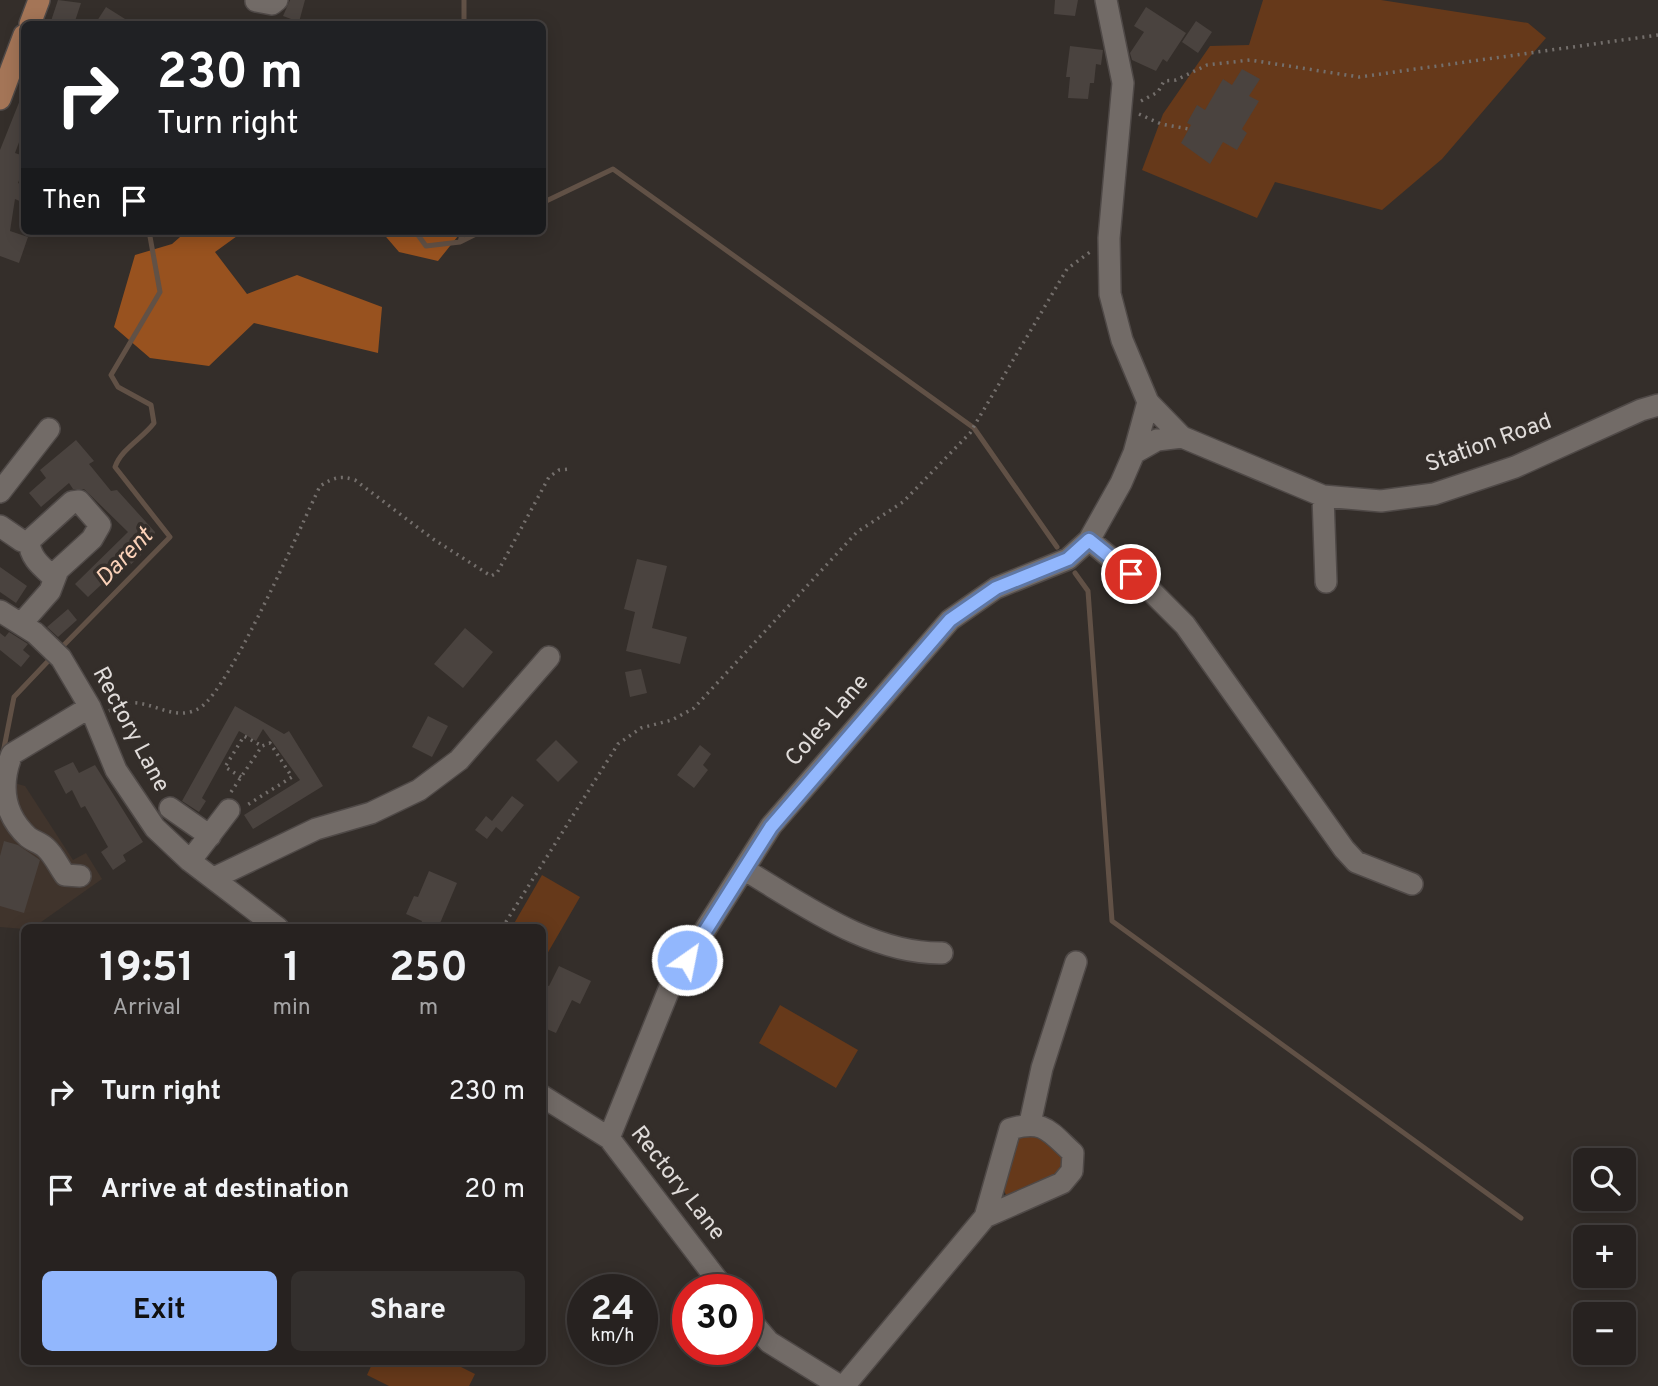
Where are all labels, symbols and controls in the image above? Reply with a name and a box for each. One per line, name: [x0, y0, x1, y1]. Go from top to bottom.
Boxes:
text: 230 m: [157, 44, 303, 106]
icon: right: [42, 49, 133, 140]
text: Turn right: [157, 105, 299, 145]
icon: arrive: [115, 182, 153, 220]
text: Then: [42, 185, 101, 218]
street label: Station Road: [1422, 408, 1556, 480]
water label: Darent: [90, 521, 161, 594]
pin: [1101, 544, 1161, 604]
icon: arrive: [1112, 555, 1150, 593]
street label: Rectory Lane: [85, 662, 175, 798]
street label: Coles Lane: [780, 669, 876, 773]
position arrow: [650, 923, 724, 997]
text: 19:51: [99, 943, 194, 996]
text: 1: [283, 943, 300, 996]
text: 250: [389, 943, 468, 996]
text: Arrival: [112, 994, 181, 1023]
text: min: [273, 994, 311, 1023]
text: m: [419, 994, 438, 1023]
icon: right: [42, 1073, 80, 1111]
text: Turn right: [101, 1076, 221, 1109]
text: 230 m: [449, 1076, 525, 1109]
street label: Rectory Lane: [623, 1121, 731, 1247]
map controls: [1573, 1148, 1636, 1365]
button: search: [1573, 1148, 1636, 1211]
icon: arrive: [42, 1171, 80, 1209]
text: Arrive at destination: [101, 1174, 349, 1207]
text: 20 m: [464, 1174, 525, 1207]
button: +: [1573, 1225, 1636, 1288]
button: Exit: [42, 1271, 277, 1351]
button: Share: [291, 1271, 525, 1351]
speed limit sign: 30: [672, 1274, 763, 1365]
text: 24: [591, 1288, 634, 1332]
button: −: [1573, 1302, 1636, 1365]
text: km/h: [591, 1325, 634, 1348]

